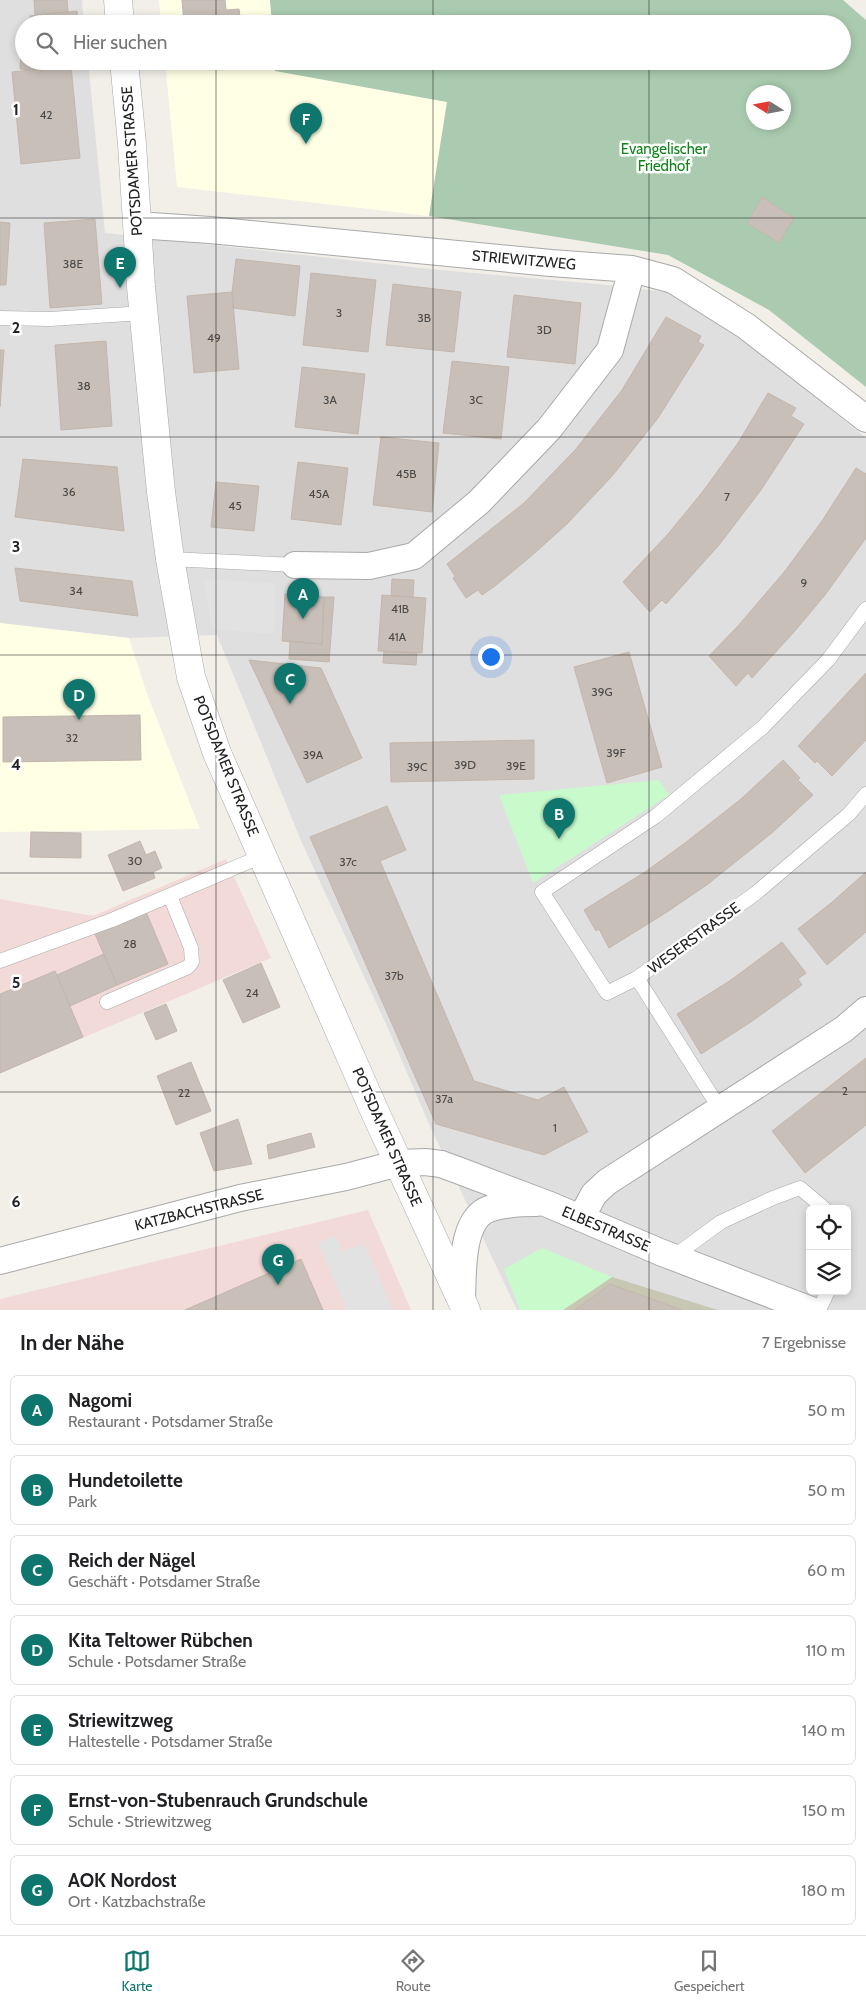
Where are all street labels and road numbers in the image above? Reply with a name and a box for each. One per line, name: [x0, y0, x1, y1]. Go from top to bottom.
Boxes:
street label: POTSDAMER STRASSE: [118, 85, 146, 237]
street label: STRIEWITZWEG: [471, 246, 577, 274]
street label: POTSDAMER STRASSE: [190, 693, 262, 839]
street label: WESERSTRASSE: [644, 899, 744, 977]
street label: POTSDAMER STRASSE: [348, 1065, 426, 1209]
street label: KATZBACHSTRASSE: [133, 1185, 265, 1235]
street label: ELBESTRASSE: [559, 1202, 653, 1256]

